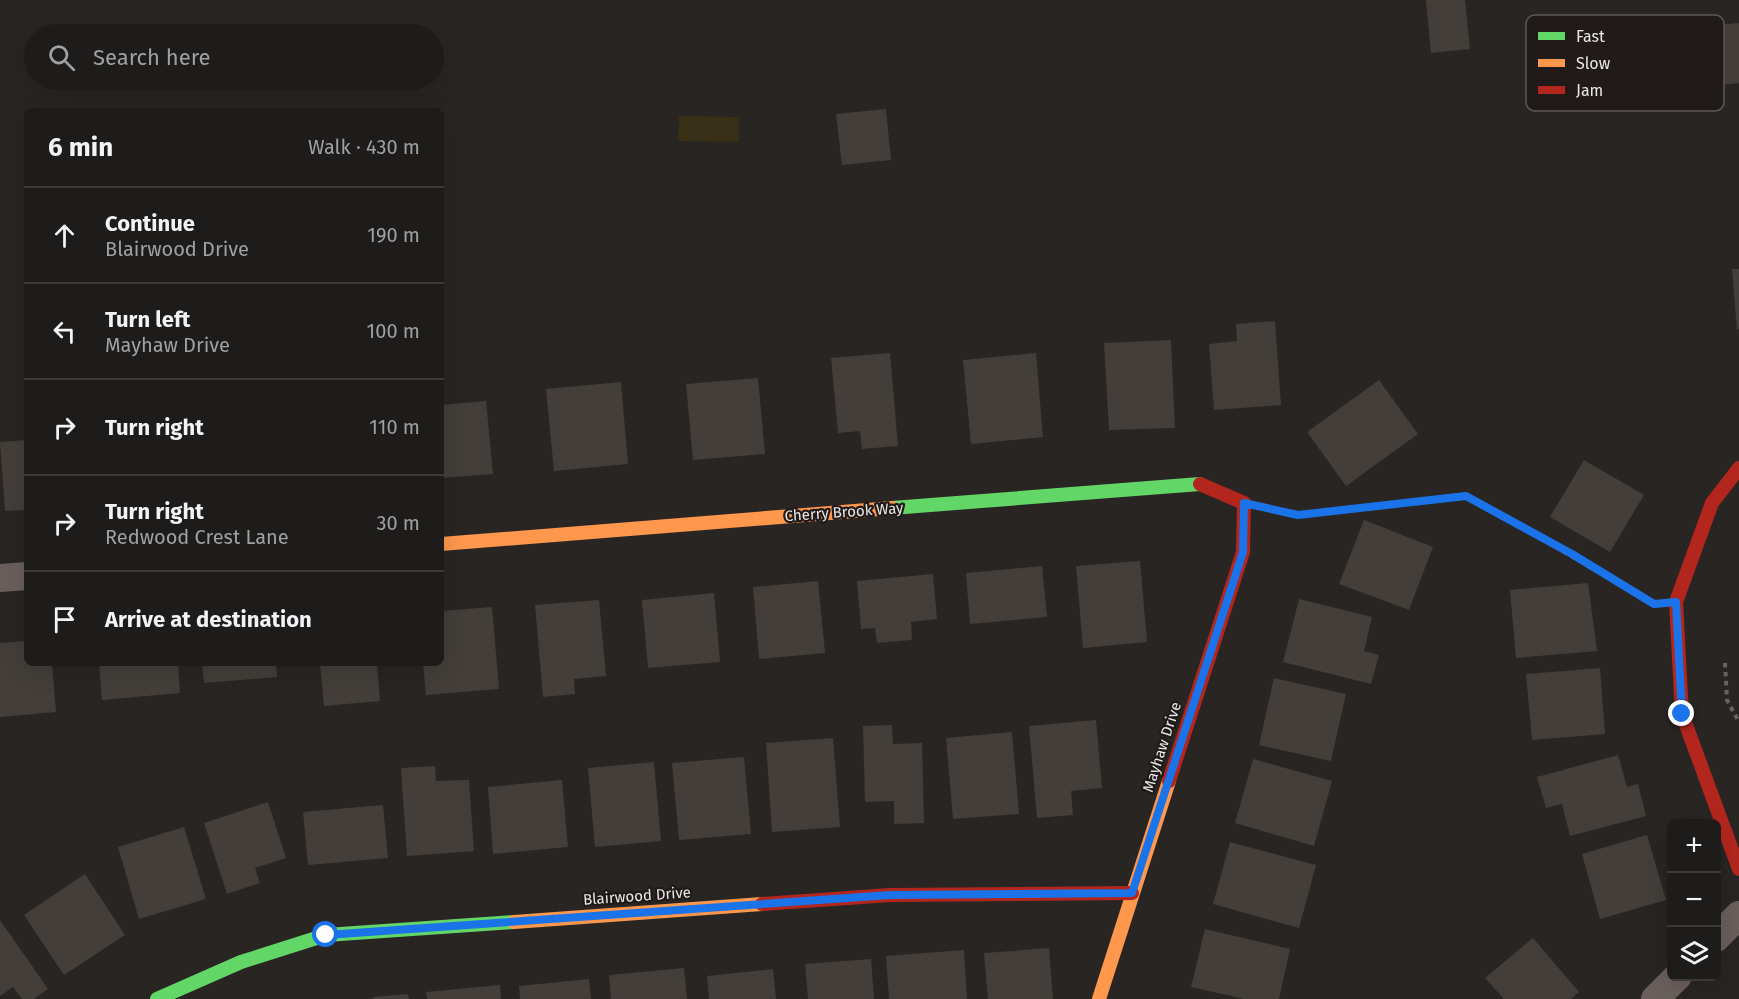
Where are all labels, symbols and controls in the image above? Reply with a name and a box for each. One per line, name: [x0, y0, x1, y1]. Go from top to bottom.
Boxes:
legend: [1526, 15, 1724, 111]
search box: [24, 24, 444, 90]
text: Fast: [1576, 27, 1605, 46]
icon: search: [45, 41, 78, 74]
text: Search here: [93, 44, 211, 71]
text: Slow: [1576, 54, 1611, 73]
text: Jam: [1576, 81, 1603, 100]
text: 6 min: [48, 132, 113, 163]
text: Walk · 430 m: [308, 135, 420, 159]
text: Continue: [105, 210, 195, 237]
icon: ahead: [48, 219, 81, 252]
text: 190 m: [367, 223, 420, 247]
text: Blairwood Drive: [105, 237, 249, 261]
text: Turn left: [105, 306, 190, 333]
icon: left: [48, 315, 81, 348]
text: 100 m: [367, 319, 420, 343]
text: Mayhaw Drive: [105, 333, 230, 357]
icon: right: [48, 411, 81, 444]
text: Turn right: [105, 414, 204, 441]
text: 110 m: [369, 415, 420, 439]
text: Turn right: [105, 498, 204, 525]
street label: Cherry Brook Way: [784, 499, 905, 525]
icon: right: [48, 507, 81, 540]
text: 30 m: [376, 511, 420, 535]
text: Redwood Crest Lane: [105, 525, 289, 549]
icon: arrive: [48, 603, 81, 636]
text: Arrive at destination: [105, 606, 312, 633]
street label: Mayhaw Drive: [1139, 700, 1185, 794]
route end: [1668, 700, 1694, 726]
map controls: [1667, 819, 1721, 981]
button: +: [1667, 819, 1721, 873]
button: −: [1667, 873, 1721, 927]
street label: Blairwood Drive: [582, 883, 692, 909]
route start: [312, 921, 338, 947]
button: layers: [1667, 927, 1721, 981]

